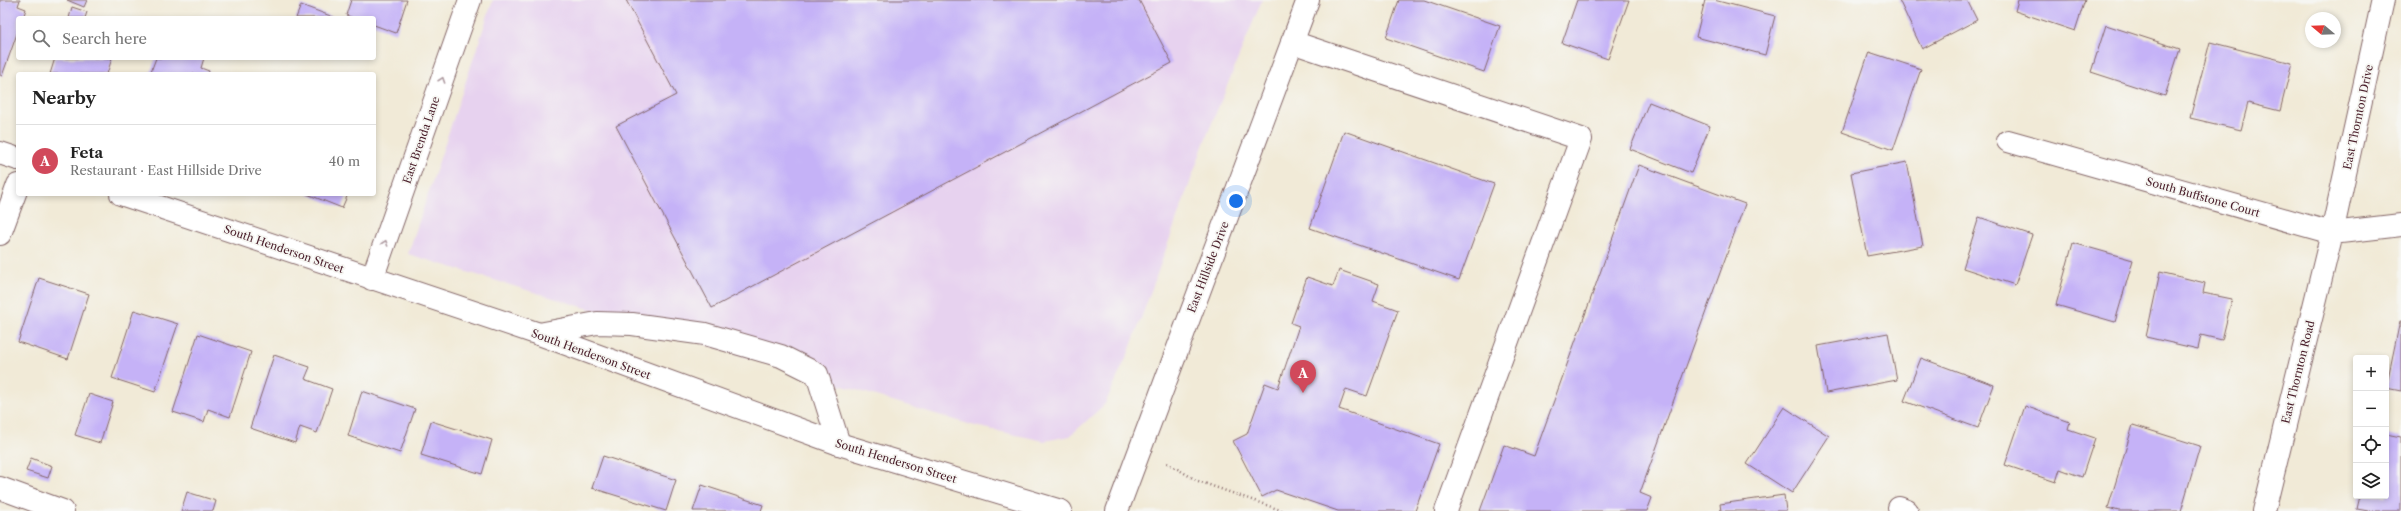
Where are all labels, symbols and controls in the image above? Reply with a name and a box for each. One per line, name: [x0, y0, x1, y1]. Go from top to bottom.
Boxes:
north arrow: [2305, 12, 2341, 48]
search box: [16, 16, 376, 60]
icon: search: [30, 27, 52, 49]
text: Search here: [62, 29, 147, 48]
street label: East Thornton Drive: [2340, 63, 2376, 171]
one-way arrow: [437, 77, 446, 84]
text: Nearby: [32, 88, 96, 108]
street label: East Brenda Lane: [399, 94, 443, 186]
text: Feta: [70, 143, 103, 162]
text: A: [40, 153, 50, 169]
text: 40 m: [329, 153, 360, 169]
text: Restaurant · East Hillside Drive: [70, 162, 262, 178]
street label: South Buffstone Court: [2144, 174, 2262, 220]
your location: [1226, 191, 1246, 211]
street label: East Hillside Drive: [1184, 219, 1232, 315]
street label: South Henderson Street: [222, 222, 346, 276]
one-way arrow: [380, 239, 389, 246]
street label: East Thornton Road: [2278, 319, 2318, 425]
street label: South Henderson Street: [529, 326, 653, 382]
map controls: [2353, 355, 2389, 499]
button: +: [2353, 355, 2389, 391]
pin: A: [1290, 360, 1316, 393]
button: −: [2353, 391, 2389, 427]
button: locate: [2353, 427, 2389, 463]
street label: South Henderson Street: [834, 436, 958, 486]
button: layers: [2353, 463, 2389, 499]

